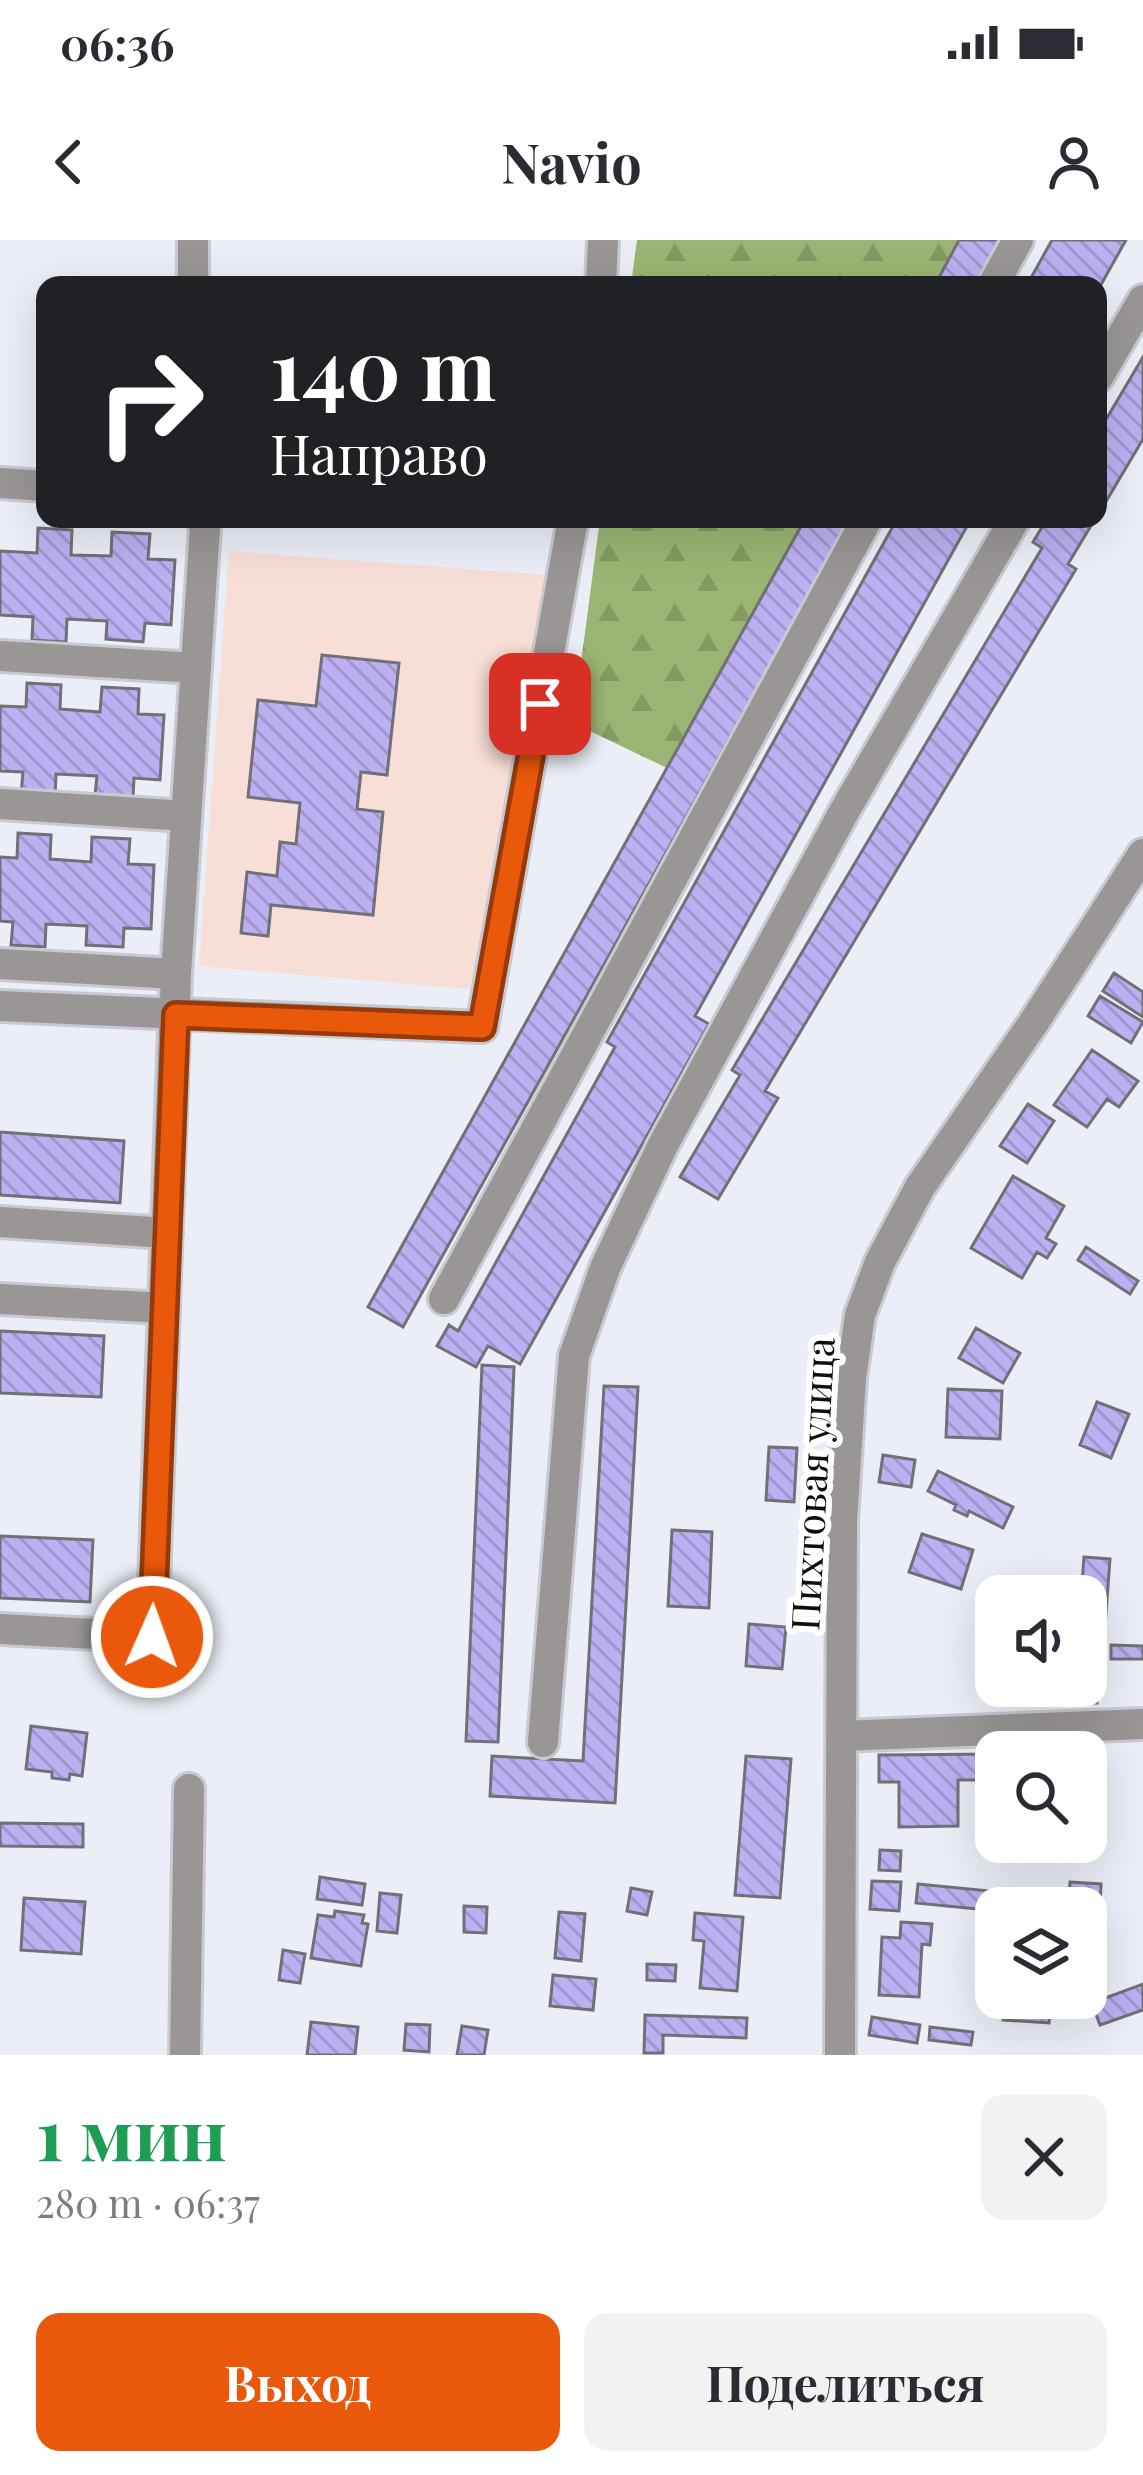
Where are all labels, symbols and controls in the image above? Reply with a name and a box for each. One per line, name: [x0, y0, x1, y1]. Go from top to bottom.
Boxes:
text: 06:36: [60, 12, 175, 72]
text: Navio: [501, 126, 642, 198]
icon: back: [36, 129, 102, 195]
icon: person: [1041, 129, 1107, 195]
text: 140 m: [270, 310, 496, 422]
icon: right: [72, 324, 228, 480]
text: Направо: [270, 417, 488, 489]
pin: [489, 653, 591, 755]
icon: arrive: [507, 671, 573, 737]
street label: Пихтовая улица: [777, 1335, 845, 1632]
position arrow: [89, 1574, 215, 1700]
map controls: [975, 1575, 1107, 2019]
button: sound: [975, 1575, 1107, 1707]
button: search: [975, 1731, 1107, 1863]
button: layers: [975, 1887, 1107, 2019]
text: 1 мин: [36, 2083, 227, 2179]
button: close: [981, 2094, 1107, 2220]
text: 280 m · 06:37: [36, 2176, 260, 2228]
button: Выход: [36, 2313, 560, 2451]
button: Поделиться: [584, 2313, 1107, 2451]

